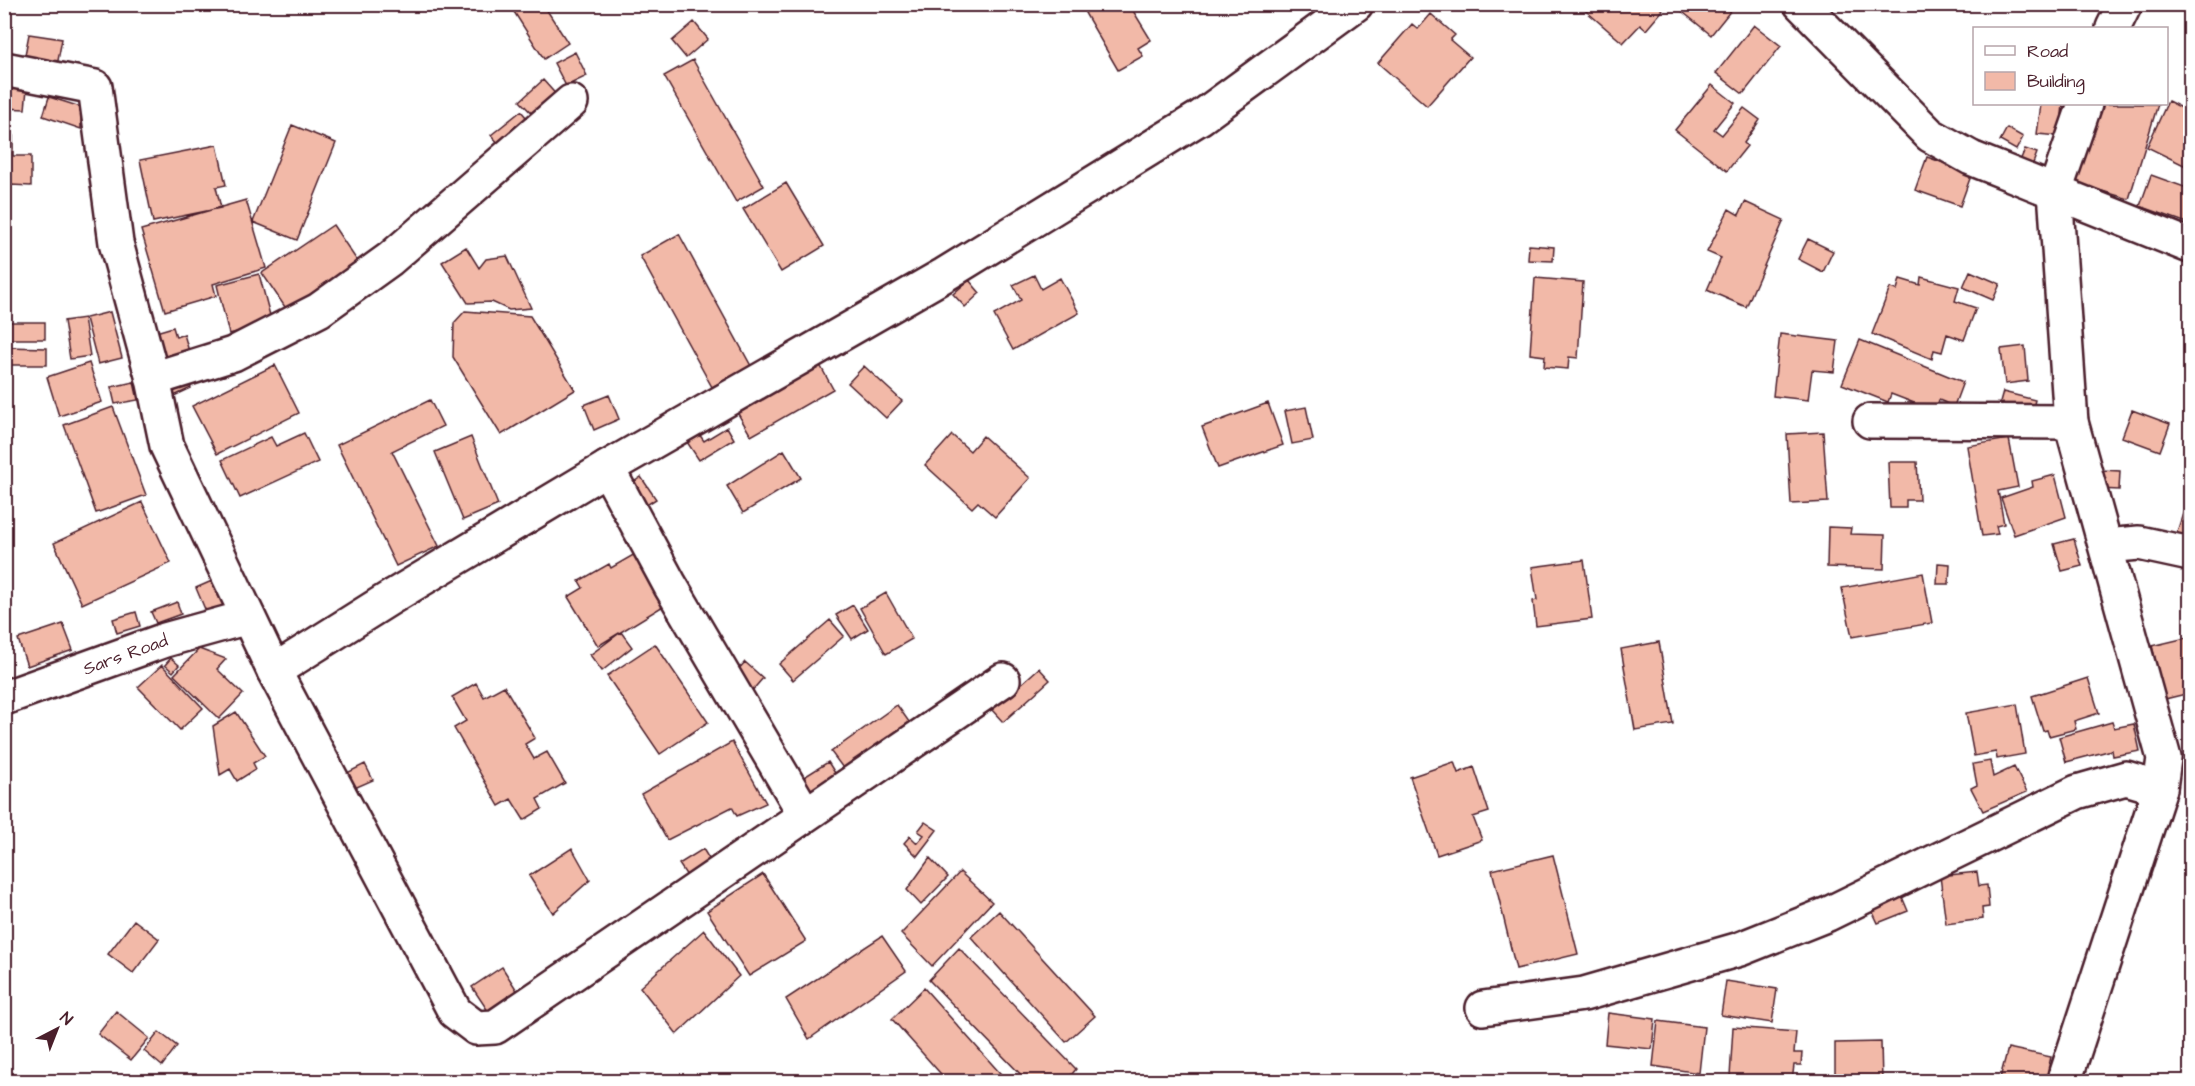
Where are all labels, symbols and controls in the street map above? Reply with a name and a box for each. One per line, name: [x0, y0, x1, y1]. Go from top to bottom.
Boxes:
legend: [1973, 27, 2168, 105]
text: Road: [2027, 39, 2068, 64]
text: Building: [2027, 69, 2085, 95]
street label: Sars Road: [80, 628, 171, 681]
north arrow: [27, 999, 87, 1059]
text: N: [55, 1007, 77, 1030]

